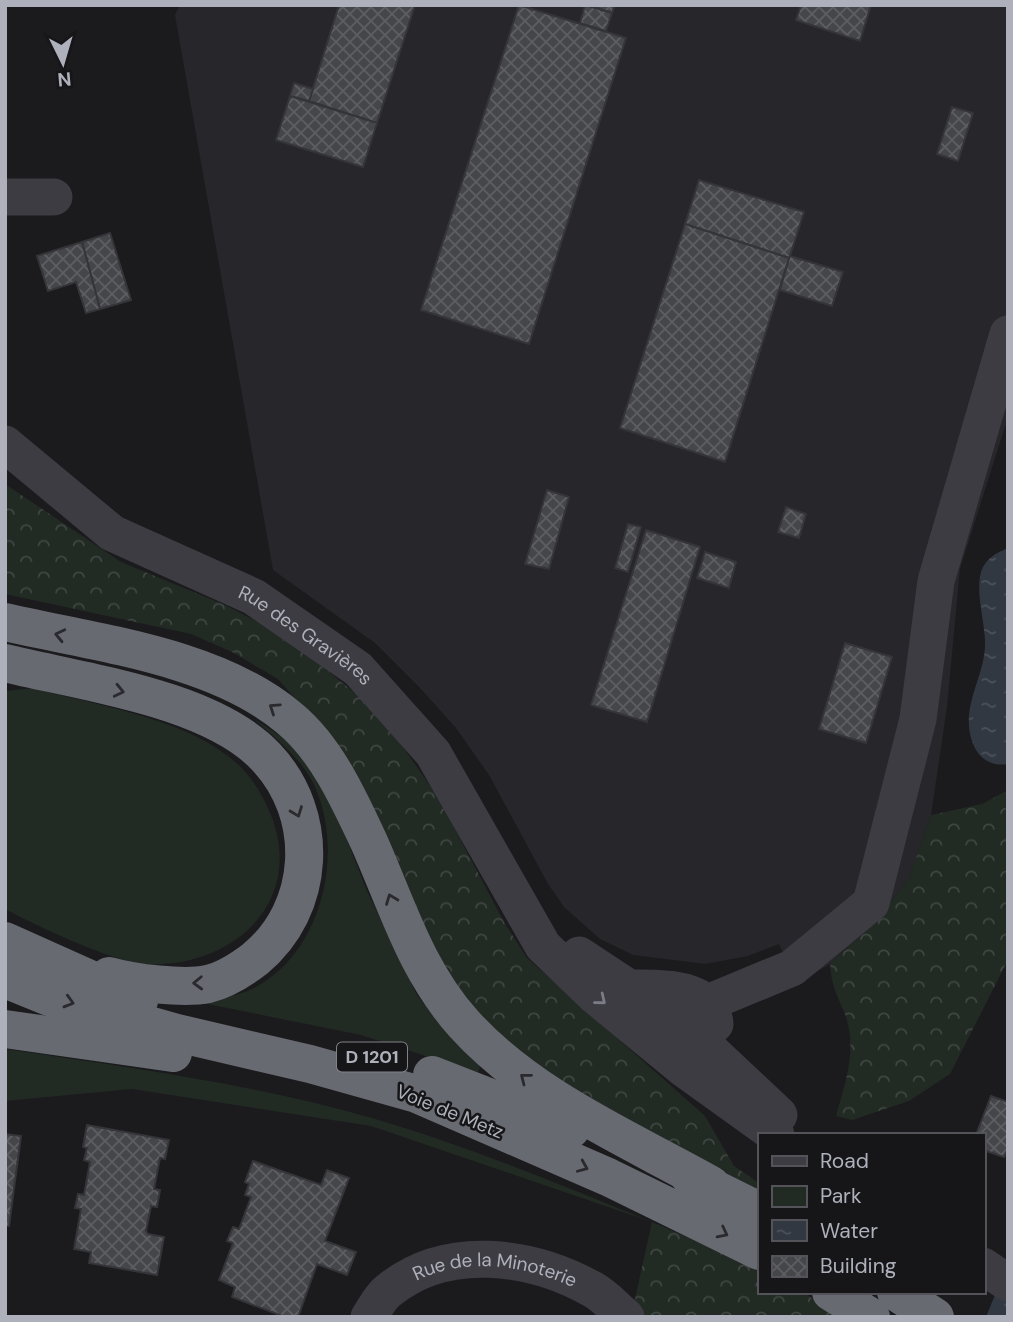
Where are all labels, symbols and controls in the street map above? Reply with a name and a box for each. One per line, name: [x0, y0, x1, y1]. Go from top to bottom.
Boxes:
north arrow: [28, 28, 98, 98]
text: N: [56, 66, 72, 92]
street label: Rue des Gravières: [235, 580, 378, 690]
one-way arrow: [54, 629, 66, 643]
one-way arrow: [113, 683, 125, 697]
one-way arrow: [269, 703, 282, 716]
one-way arrow: [289, 805, 303, 817]
one-way arrow: [385, 893, 399, 905]
one-way arrow: [192, 976, 203, 991]
one-way arrow: [594, 992, 606, 1005]
one-way arrow: [63, 994, 75, 1009]
road number: D 1201: [337, 1042, 407, 1072]
one-way arrow: [520, 1073, 533, 1086]
street label: Voie de Metz: [393, 1079, 507, 1144]
legend: [758, 1133, 985, 1294]
text: Road: [820, 1147, 869, 1175]
one-way arrow: [576, 1158, 588, 1172]
text: Park: [820, 1182, 862, 1210]
text: Water: [820, 1217, 878, 1245]
one-way arrow: [716, 1224, 728, 1238]
street label: Rue de la Minoterie: [409, 1247, 581, 1293]
text: Building: [820, 1252, 897, 1280]

